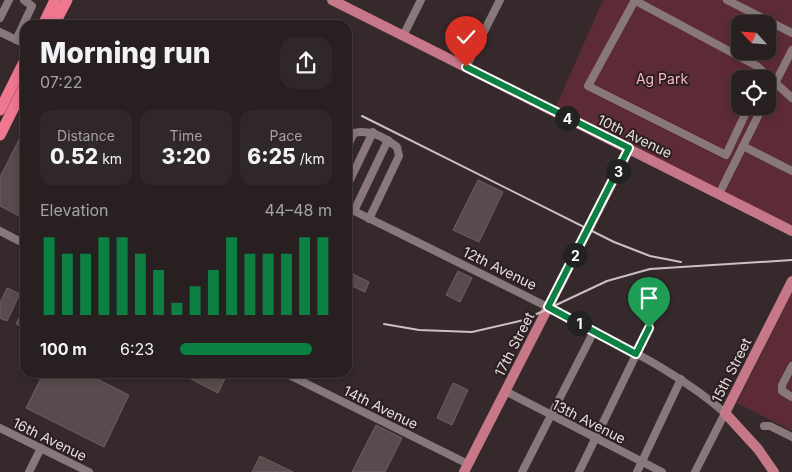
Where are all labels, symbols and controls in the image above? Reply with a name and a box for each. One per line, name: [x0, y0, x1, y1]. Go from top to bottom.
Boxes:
north arrow: [731, 15, 776, 60]
map controls: [731, 15, 776, 115]
pin: [445, 16, 487, 67]
icon: check: [452, 23, 480, 51]
text: Morning run: [40, 36, 210, 70]
button: share: [280, 37, 332, 89]
park label: Ag Park: [636, 70, 688, 87]
button: locate: [731, 70, 776, 115]
text: 07:22: [40, 72, 82, 92]
pin: 4: [554, 106, 580, 130]
text: 4: [563, 110, 572, 127]
street label: 10th Avenue: [595, 111, 675, 161]
text: Distance: [57, 127, 115, 144]
text: Time: [170, 127, 202, 144]
text: Pace: [270, 127, 302, 144]
text: 0.52: [50, 144, 98, 169]
text: 3:20: [161, 144, 211, 169]
text: 6:25: [247, 144, 296, 169]
text: km: [98, 150, 122, 167]
text: /km: [296, 150, 325, 167]
pin: 3: [606, 158, 630, 184]
text: 3: [614, 163, 623, 180]
text: Elevation: [40, 200, 109, 220]
text: 44–48 m: [265, 200, 332, 220]
pin: 2: [562, 242, 588, 268]
street label: 12th Avenue: [460, 243, 540, 293]
text: 2: [571, 247, 580, 264]
pin: [628, 277, 670, 328]
icon: arrive: [635, 284, 663, 312]
street label: 17th Street: [491, 309, 538, 379]
pin: 1: [566, 310, 592, 336]
text: 1: [576, 315, 583, 332]
street label: 15th Street: [707, 334, 755, 405]
text: 100 m: [40, 339, 87, 359]
text: 6:23: [120, 339, 154, 359]
street label: 14th Avenue: [341, 382, 421, 432]
street label: 13th Avenue: [549, 395, 629, 447]
street label: 16th Avenue: [10, 414, 90, 464]

